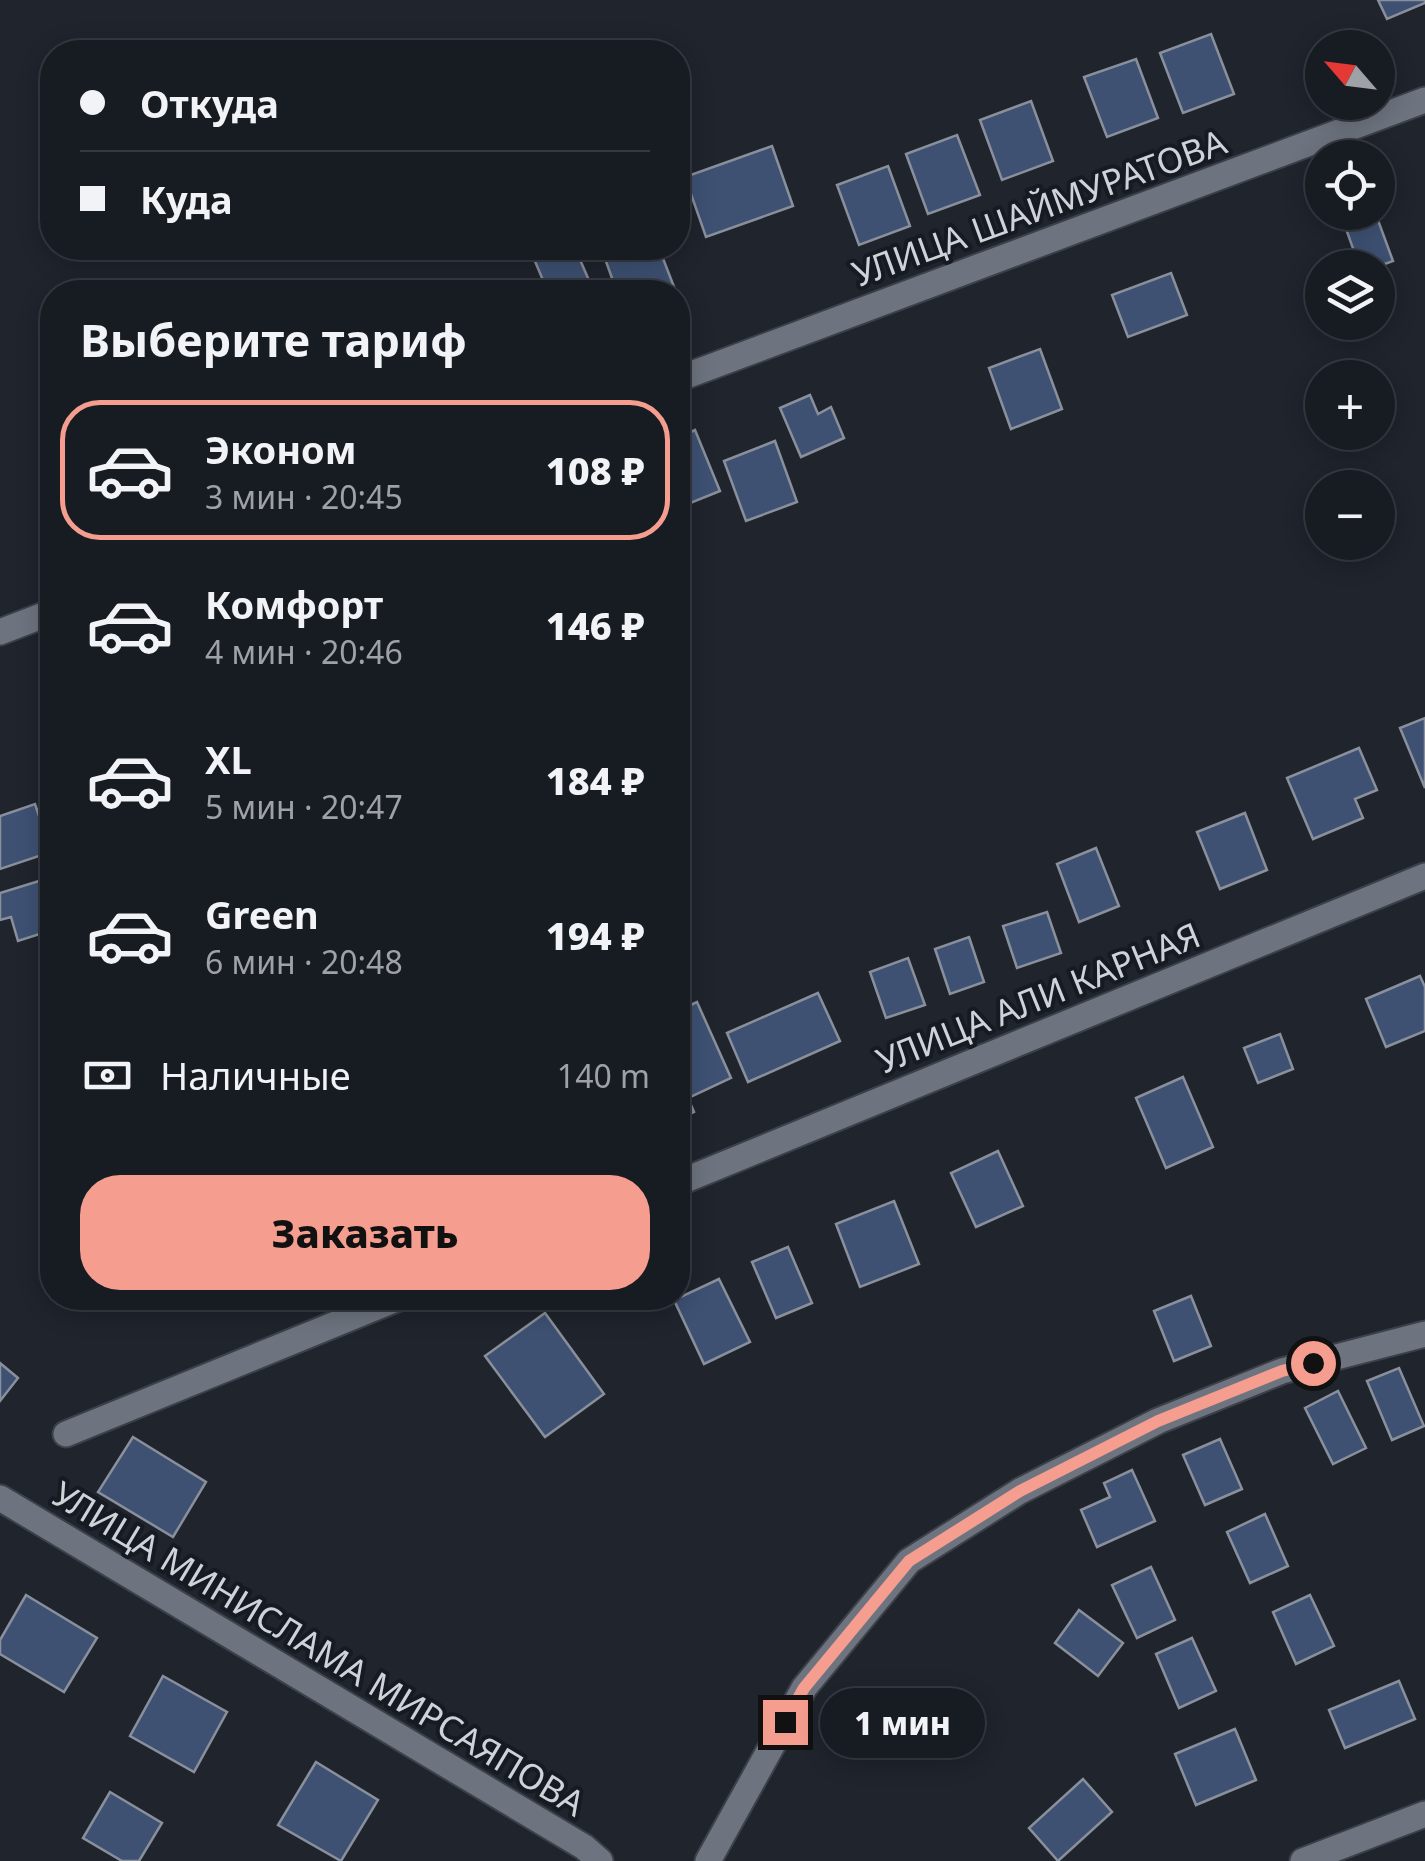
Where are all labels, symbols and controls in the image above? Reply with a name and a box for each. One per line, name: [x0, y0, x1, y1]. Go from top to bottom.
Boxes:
north arrow: [1305, 30, 1395, 120]
map controls: [1305, 30, 1395, 560]
text: Откуда: [140, 77, 279, 129]
street label: УЛИЦА ШАЙМУРАТОВА: [845, 117, 1233, 297]
button: locate: [1305, 140, 1395, 230]
text: Куда: [140, 173, 233, 225]
button: layers: [1305, 250, 1395, 340]
text: Выберите тариф: [80, 309, 467, 370]
button: +: [1305, 360, 1395, 450]
text: Эконом: [205, 423, 357, 475]
icon: car: [85, 425, 175, 515]
text: 108 ₽: [546, 444, 645, 496]
button: −: [1305, 470, 1395, 560]
text: 3 мин · 20:45: [205, 475, 403, 518]
text: Комфорт: [205, 578, 383, 630]
icon: car: [85, 580, 175, 670]
text: 146 ₽: [546, 599, 645, 651]
text: 4 мин · 20:46: [205, 630, 403, 673]
text: XL: [205, 733, 252, 785]
icon: car: [85, 735, 175, 825]
text: 184 ₽: [546, 754, 645, 806]
text: 5 мин · 20:47: [205, 785, 403, 828]
text: Green: [205, 888, 319, 940]
icon: car: [85, 890, 175, 980]
text: 194 ₽: [546, 909, 645, 961]
street label: УЛИЦА АЛИ КАРНАЯ: [869, 911, 1207, 1083]
text: 6 мин · 20:48: [205, 940, 403, 983]
icon: cash: [80, 1048, 135, 1103]
text: Наличные: [160, 1049, 351, 1101]
text: 140 m: [557, 1054, 650, 1097]
button: Заказать: [80, 1175, 650, 1290]
route start: [1291, 1341, 1336, 1386]
street label: УЛИЦА МИНИСЛАМА МИРСАЯПОВА: [44, 1470, 595, 1826]
callout: 1 мин: [820, 1687, 985, 1757]
route end: [763, 1700, 808, 1745]
text: 1 мин: [854, 1701, 951, 1744]

